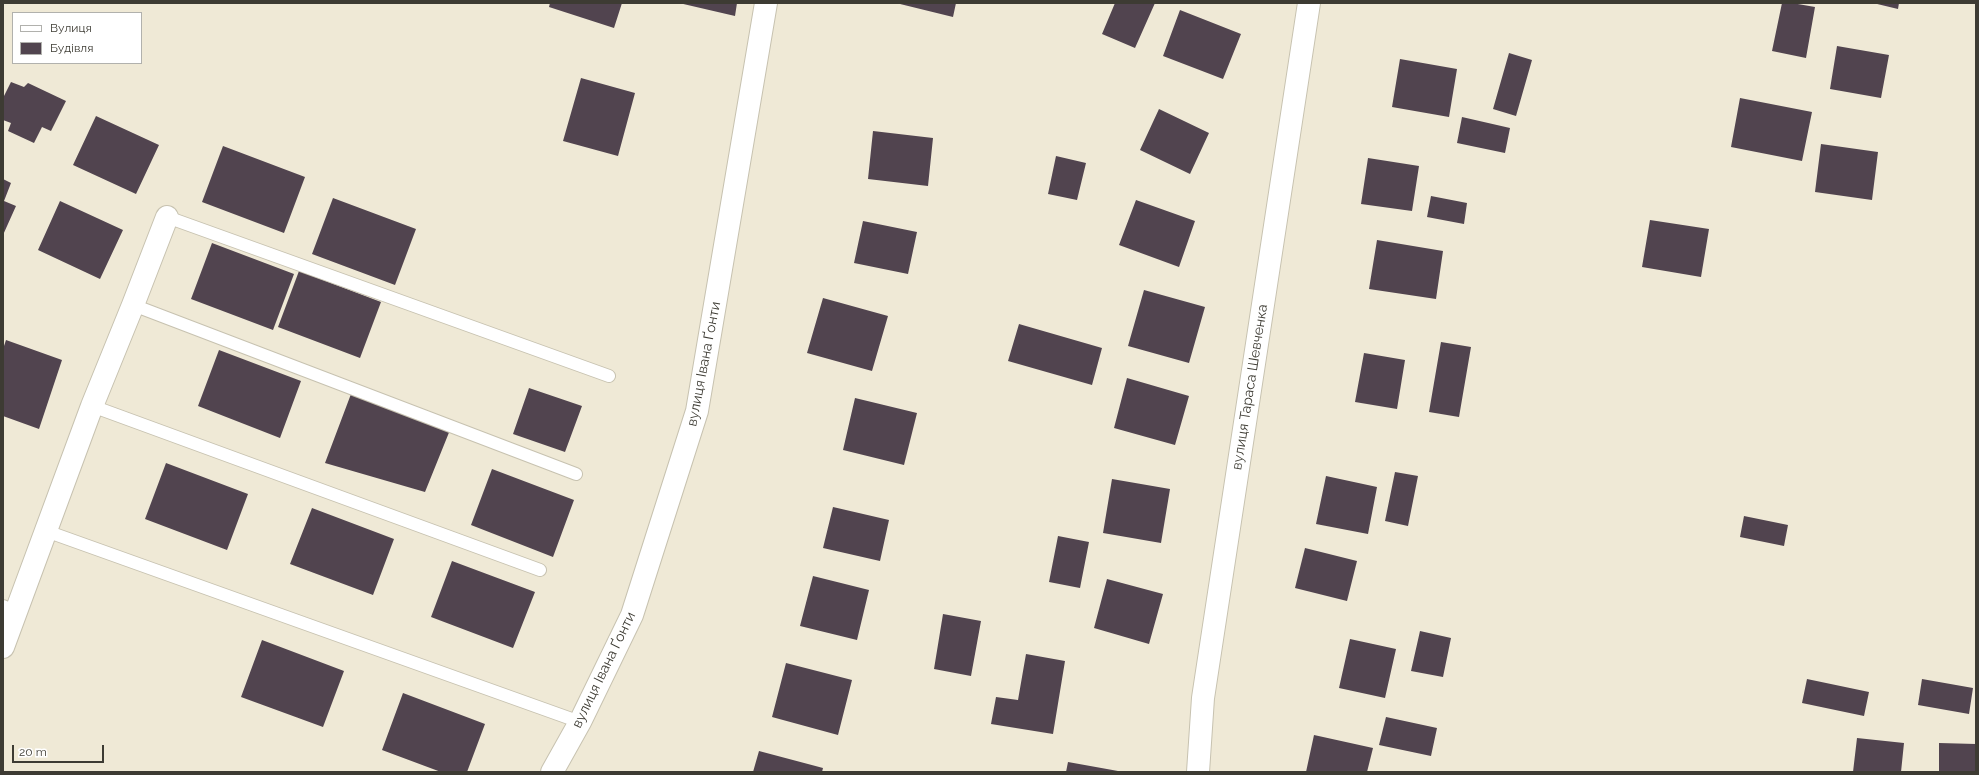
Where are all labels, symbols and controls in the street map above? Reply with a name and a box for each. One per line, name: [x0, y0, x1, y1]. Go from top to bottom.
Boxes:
legend: [12, 12, 142, 64]
text: Вулиця: [50, 21, 92, 35]
text: Будівля: [50, 41, 93, 55]
street label: вулиця Івана Ґонти: [684, 300, 724, 428]
street label: вулиця Тараса Шевченка: [1229, 303, 1271, 471]
street label: вулиця Івана Ґонти: [569, 609, 639, 731]
scale bar: [14, 737, 106, 763]
text: 20 m: [19, 745, 47, 759]

